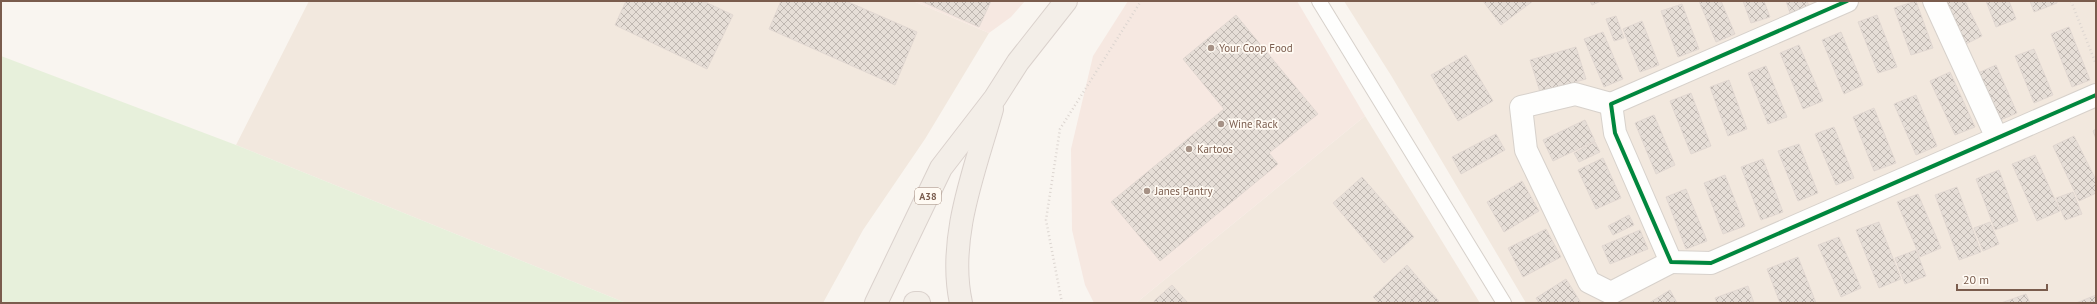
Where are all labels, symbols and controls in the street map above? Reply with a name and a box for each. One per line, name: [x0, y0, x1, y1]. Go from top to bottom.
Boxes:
place label: Your Coop Food: [1219, 41, 1293, 55]
marker: Your Coop Food: [1206, 43, 1216, 53]
place label: Wine Rack: [1229, 117, 1278, 131]
marker: Wine Rack: [1216, 119, 1226, 129]
place label: Kartoos: [1197, 142, 1233, 156]
marker: Kartoos: [1184, 144, 1194, 154]
place label: Janes Pantry: [1154, 184, 1214, 198]
marker: Janes Pantry: [1142, 186, 1152, 196]
road number: A38: [915, 188, 941, 204]
scale bar: [1957, 266, 2047, 292]
text: 20 m: [1963, 272, 1989, 287]

